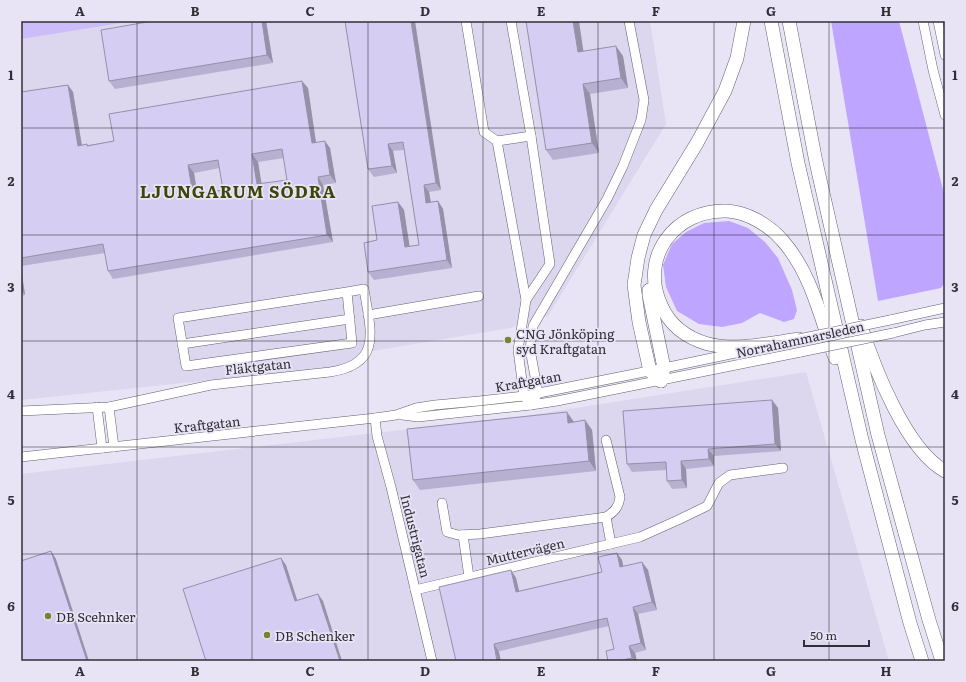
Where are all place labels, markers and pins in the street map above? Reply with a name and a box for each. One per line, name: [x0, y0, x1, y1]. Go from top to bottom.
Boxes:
place label: CNG Jönköping syd Kraftgatan: [516, 324, 615, 358]
marker: CNG Jönköping syd Kraftgatan: [503, 335, 513, 345]
place label: DB Scehnker: [56, 607, 136, 626]
marker: DB Scehnker: [43, 611, 53, 621]
place label: DB Schenker: [275, 626, 355, 645]
marker: DB Schenker: [262, 630, 272, 640]

